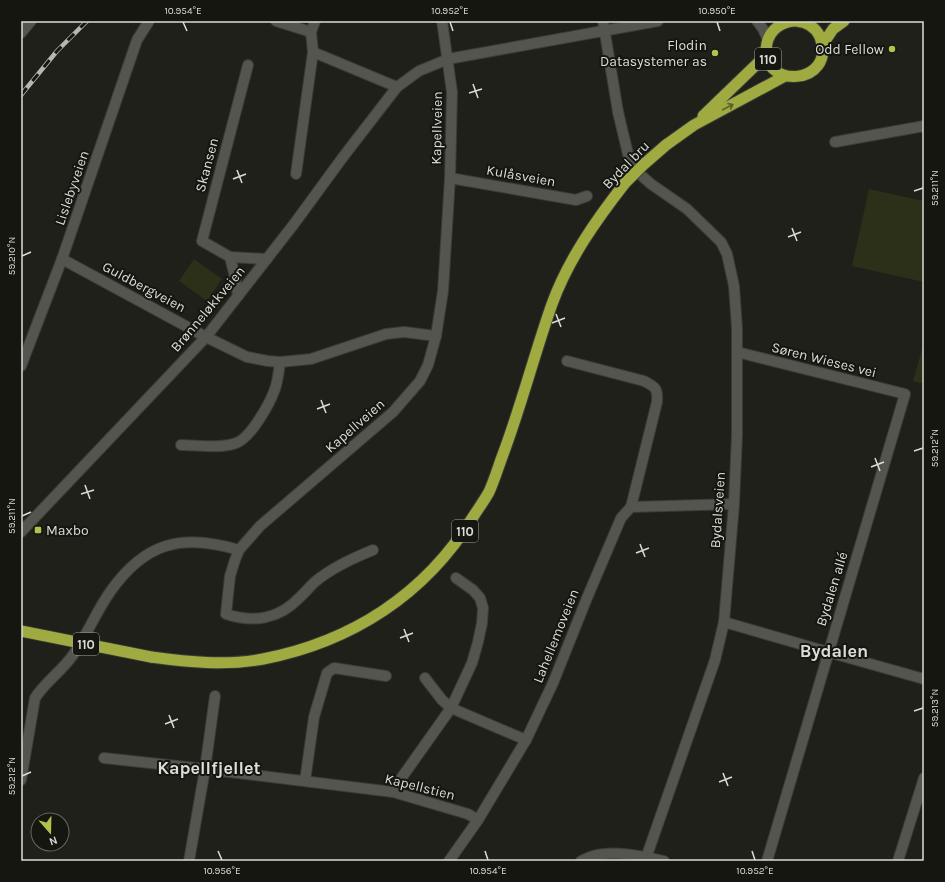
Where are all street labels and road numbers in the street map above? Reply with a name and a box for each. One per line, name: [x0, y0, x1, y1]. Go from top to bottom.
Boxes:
road number: 110: [755, 48, 781, 70]
street label: Kapellveien: [428, 91, 446, 165]
street label: Skansen: [192, 136, 222, 194]
street label: Bydal bru: [599, 137, 653, 193]
street label: Lislebyveien: [51, 148, 93, 228]
street label: Kulåsveien: [485, 162, 557, 190]
street label: Guldbergveien: [99, 258, 189, 316]
street label: Brønneløkkveien: [167, 263, 249, 355]
street label: Søren Wieses vei: [770, 339, 878, 381]
street label: Kapellveien: [322, 395, 388, 457]
street label: Bydalsveien: [707, 471, 729, 549]
road number: 110: [452, 520, 478, 542]
street label: Bydalen allé: [813, 550, 851, 628]
street label: Lahellemoveien: [529, 587, 583, 685]
road number: 110: [73, 633, 99, 655]
street label: Kapellstien: [383, 770, 457, 804]

